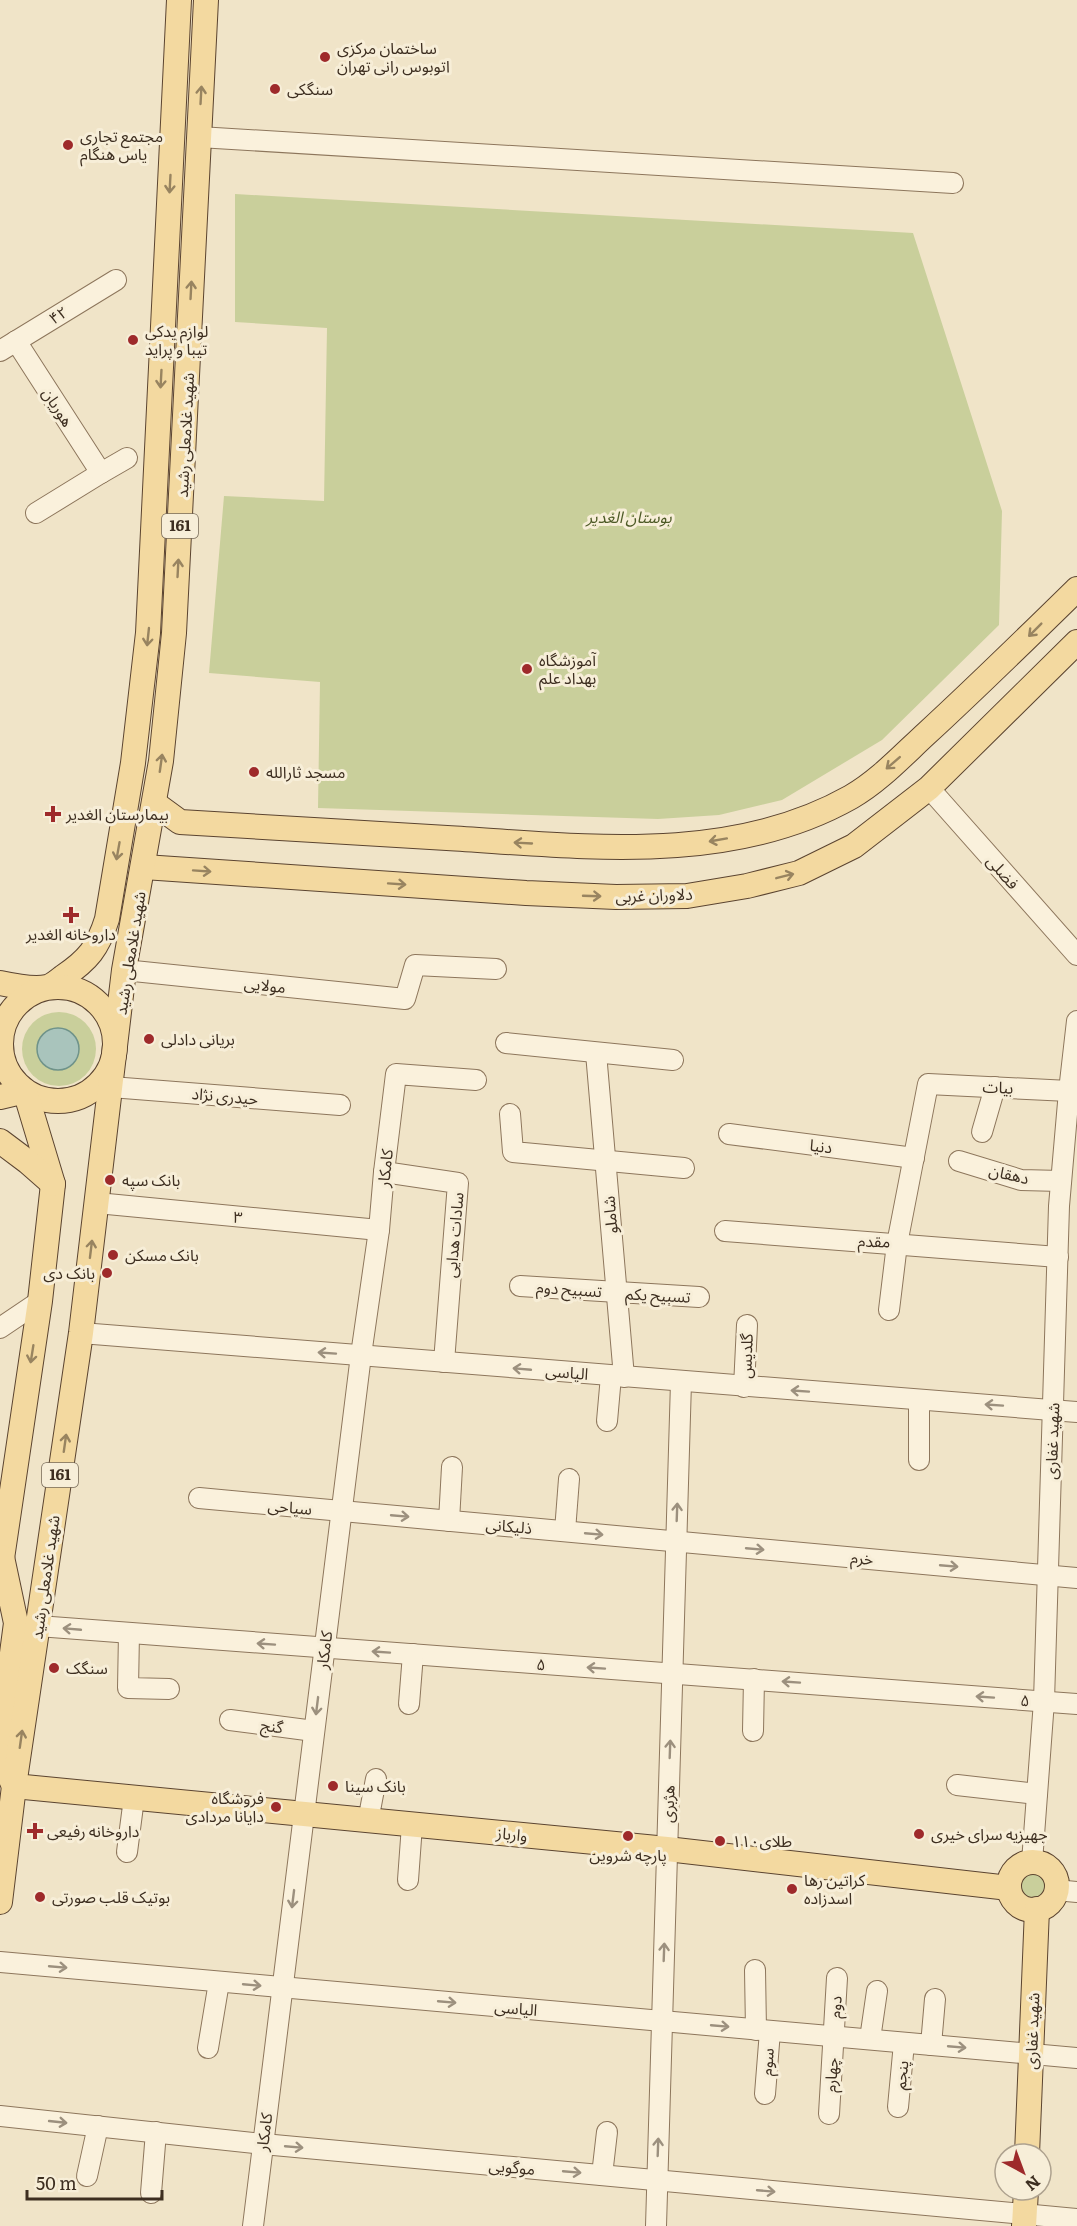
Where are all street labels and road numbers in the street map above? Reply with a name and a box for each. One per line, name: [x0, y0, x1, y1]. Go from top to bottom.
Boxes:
street label: ۴۲: [43, 299, 72, 329]
street label: شهید غلامعلی رشید: [169, 372, 199, 498]
street label: هوریان: [37, 382, 80, 431]
road number: 161: [162, 514, 198, 538]
street label: فضلی: [982, 849, 1026, 894]
street label: دلاوران غربی: [615, 881, 693, 907]
street label: شهید غلامعلی رشید: [107, 889, 151, 1016]
street label: مولایی: [243, 970, 287, 998]
street label: بیات: [982, 1073, 1014, 1099]
street label: حیدری نژاد: [191, 1080, 259, 1110]
street label: دنیا: [808, 1132, 834, 1158]
street label: کامکار: [370, 1147, 398, 1189]
street label: دهقان: [987, 1157, 1032, 1189]
street label: سادات هدایی: [437, 1191, 469, 1279]
street label: شاملو: [595, 1195, 623, 1235]
street label: ۳: [232, 1204, 244, 1228]
street label: مقدم: [857, 1227, 891, 1255]
street label: تسبیح دوم: [535, 1274, 603, 1304]
street label: تسبیح یکم: [625, 1280, 692, 1310]
street label: گلدیس: [732, 1333, 758, 1379]
street label: الیاسی: [545, 1357, 590, 1385]
street label: شهید غفاری: [1038, 1402, 1064, 1480]
road number: 161: [42, 1463, 78, 1487]
street label: سیاحی: [267, 1492, 313, 1520]
street label: ذلیکانی: [485, 1511, 533, 1539]
street label: شهید غلامعلی رشید: [23, 1513, 65, 1640]
street label: خرم: [849, 1544, 875, 1572]
street label: کامکار: [309, 1629, 337, 1671]
street label: ۵: [536, 1651, 546, 1675]
street label: ۵: [1020, 1687, 1030, 1711]
street label: گنج: [259, 1712, 285, 1740]
street label: هژبری: [654, 1785, 680, 1823]
street label: وارباز: [494, 1819, 529, 1847]
street label: شهید غفاری: [1018, 1992, 1044, 2070]
street label: الیاسی: [494, 1993, 539, 2021]
street label: دوم: [821, 1995, 849, 2019]
street label: سوم: [753, 2047, 781, 2077]
street label: چهارم: [817, 2057, 845, 2093]
street label: پنجم: [887, 2059, 915, 2091]
street label: کامکار: [249, 2111, 277, 2153]
street label: موگویی: [488, 2152, 536, 2180]

